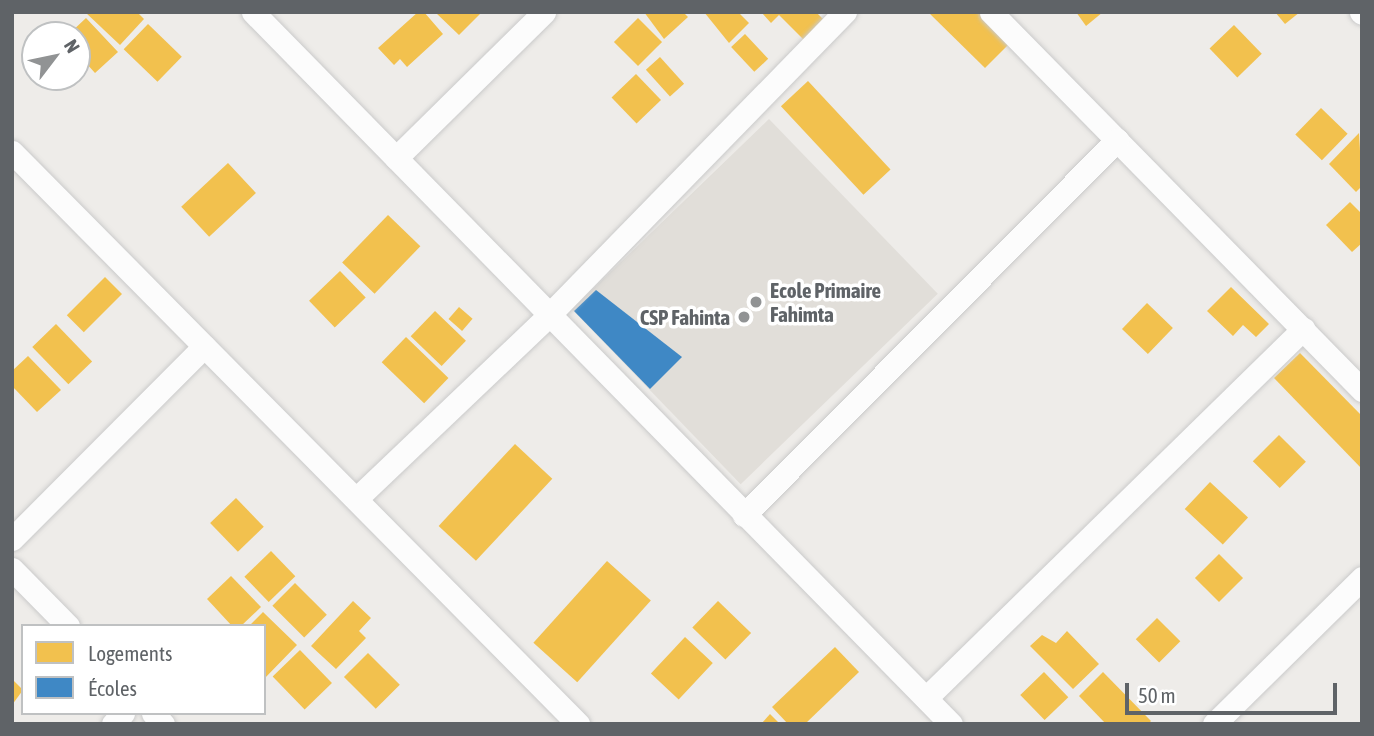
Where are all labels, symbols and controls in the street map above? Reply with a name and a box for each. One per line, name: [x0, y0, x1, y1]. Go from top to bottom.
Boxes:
north arrow: [21, 21, 91, 91]
text: N: [60, 35, 84, 57]
place label: Ecole Primaire Fahimta: [770, 277, 881, 327]
marker: Ecole Primaire Fahimta: [748, 294, 764, 310]
place label: CSP Fahinta: [640, 304, 730, 330]
marker: CSP Fahinta: [736, 309, 752, 325]
legend: [21, 624, 266, 715]
text: Logements: [88, 641, 172, 665]
scale bar: [1129, 670, 1341, 714]
text: Écoles: [88, 676, 137, 700]
text: 50 m: [1138, 683, 1176, 707]

